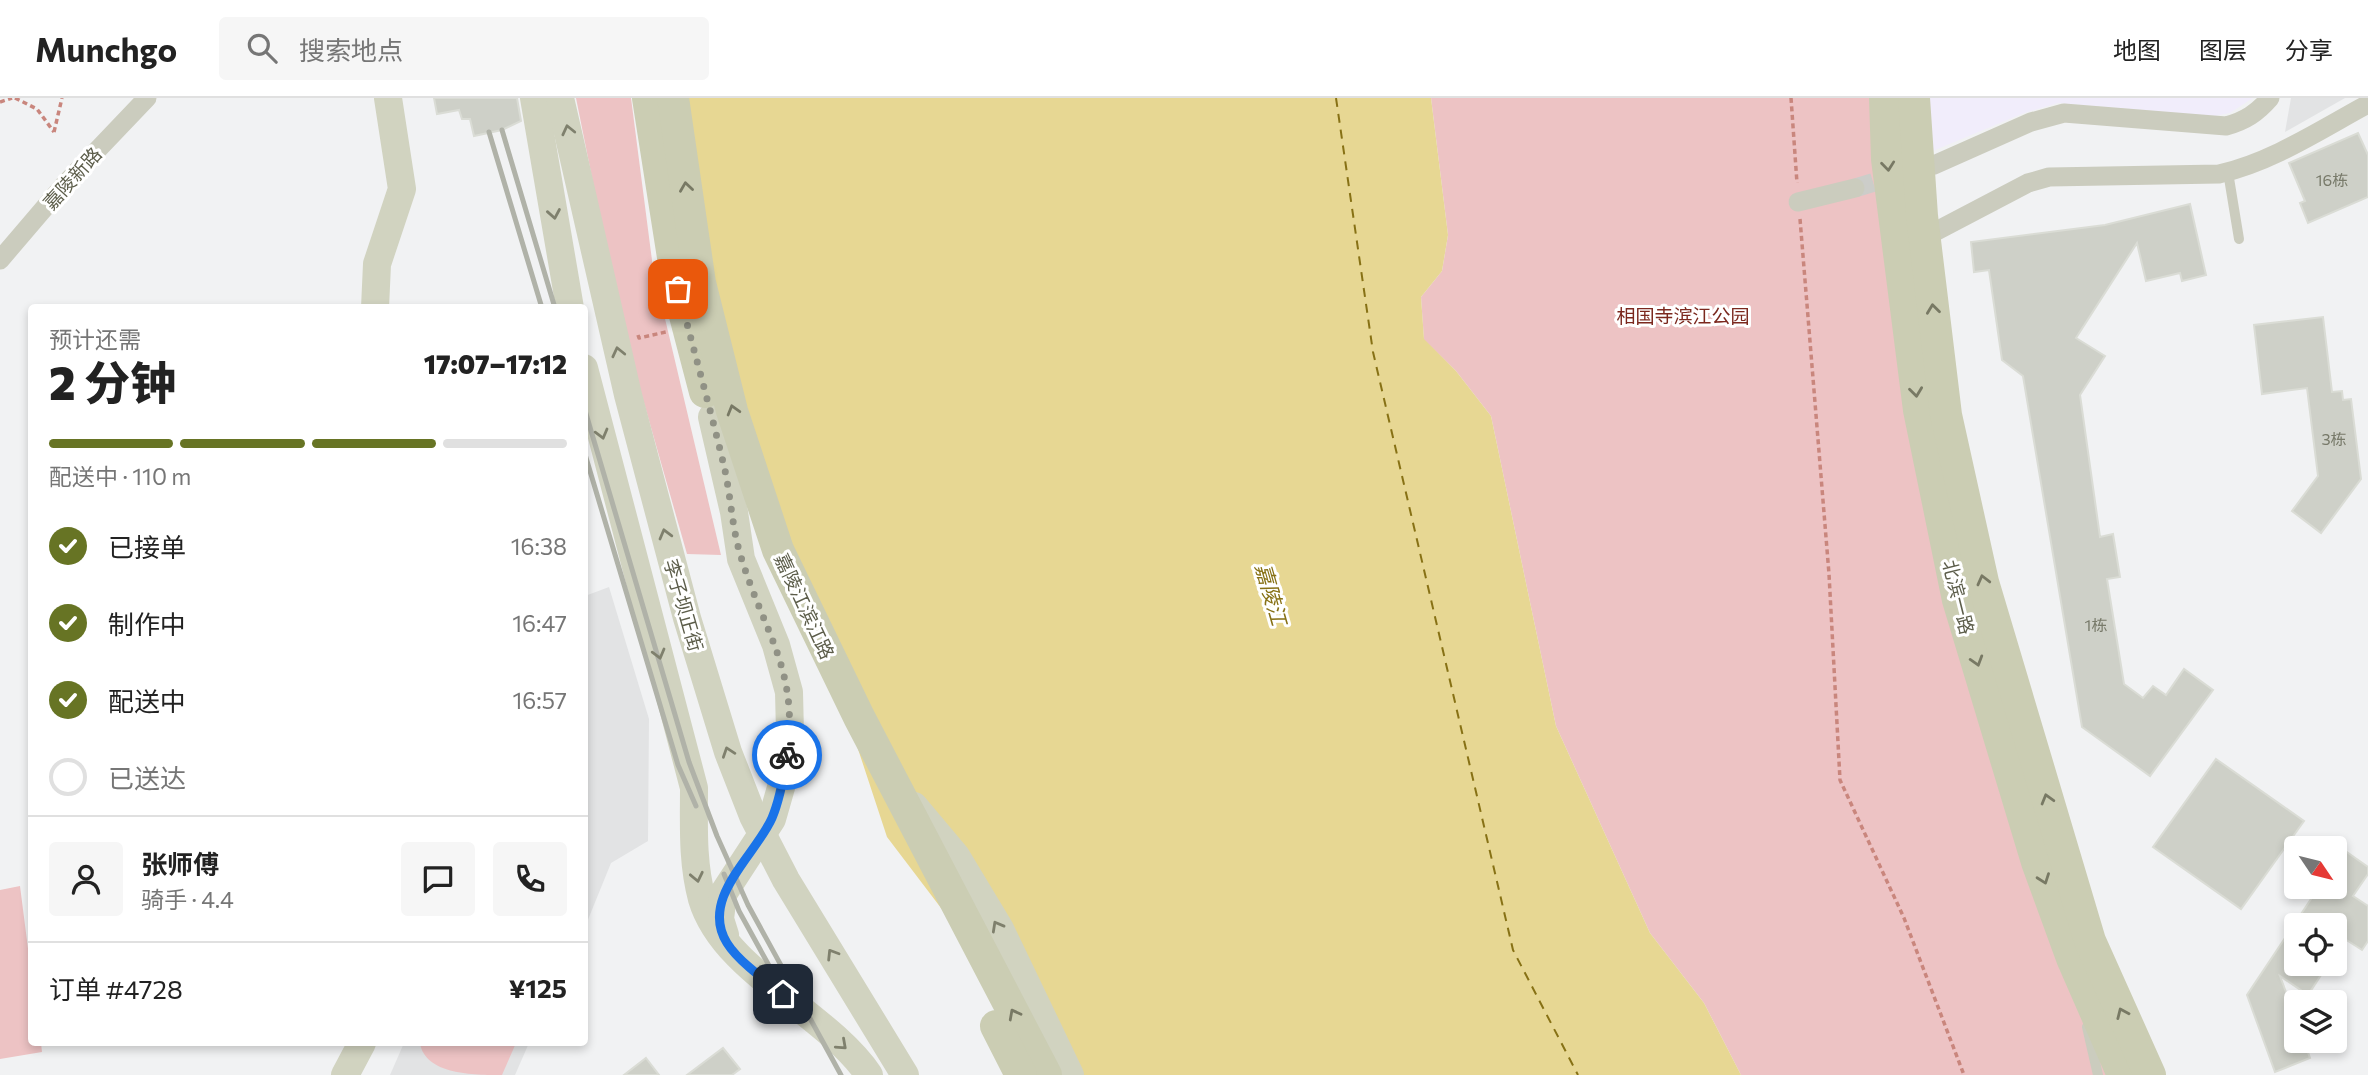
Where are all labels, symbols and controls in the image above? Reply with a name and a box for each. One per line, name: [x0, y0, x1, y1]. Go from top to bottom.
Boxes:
search box: [219, 17, 709, 80]
text: Munchgo: [35, 28, 177, 69]
icon: search: [243, 29, 281, 67]
text: 搜索地点: [299, 34, 403, 65]
text: 地图: [2113, 35, 2161, 64]
text: 图层: [2199, 35, 2247, 64]
text: 分享: [2285, 35, 2333, 64]
one-way arrow: [561, 124, 576, 136]
street label: 嘉陵新路: [38, 142, 106, 214]
one-way arrow: [1881, 160, 1896, 172]
house number: 16栋: [2316, 170, 2348, 189]
one-way arrow: [679, 182, 694, 193]
one-way arrow: [546, 208, 561, 219]
pin: [648, 259, 708, 319]
icon: bag: [659, 270, 697, 308]
one-way arrow: [1926, 303, 1941, 314]
park label: 相国寺滨江公园: [1616, 304, 1750, 327]
text: 预计还需: [49, 325, 141, 353]
one-way arrow: [612, 346, 627, 358]
text: 17:07–17:12: [424, 348, 567, 379]
text: 2 分钟: [49, 353, 176, 409]
one-way arrow: [1909, 386, 1924, 398]
one-way arrow: [726, 404, 741, 416]
one-way arrow: [594, 428, 608, 440]
house number: 3栋: [2321, 429, 2347, 448]
text: 配送中 · 110 m: [49, 462, 191, 490]
icon: check: [49, 527, 87, 565]
one-way arrow: [658, 528, 673, 540]
text: 已接单: [108, 531, 186, 562]
text: 16:38: [511, 532, 567, 560]
street label: 嘉陵江滨江路: [770, 549, 840, 663]
street label: 李子坝正街: [660, 556, 708, 654]
street label: 北滨一路: [1939, 557, 1979, 637]
water label: 嘉陵江: [1251, 560, 1293, 630]
one-way arrow: [1977, 574, 1991, 586]
icon: check: [49, 604, 87, 642]
text: 制作中: [108, 608, 186, 639]
text: 16:47: [512, 609, 567, 637]
house number: 1栋: [2085, 615, 2107, 634]
one-way arrow: [651, 648, 665, 660]
one-way arrow: [1968, 655, 1983, 667]
icon: check: [49, 681, 87, 719]
text: 配送中: [108, 685, 186, 716]
text: 16:57: [512, 686, 567, 714]
courier: [752, 720, 822, 790]
icon: bike: [768, 736, 806, 774]
one-way arrow: [722, 747, 736, 759]
text: 已送达: [108, 762, 186, 793]
one-way arrow: [2040, 793, 2055, 805]
north arrow: [2284, 836, 2347, 900]
map controls: [2284, 836, 2347, 1053]
button: person: [49, 842, 123, 916]
button: chat: [401, 842, 475, 916]
button: phone: [493, 842, 567, 916]
text: 张师傅: [141, 848, 219, 879]
one-way arrow: [689, 871, 704, 883]
one-way arrow: [2035, 872, 2049, 884]
text: 骑手 · 4.4: [141, 885, 234, 913]
button: locate: [2284, 913, 2347, 976]
one-way arrow: [992, 920, 1005, 933]
one-way arrow: [828, 948, 841, 961]
pin: [753, 964, 813, 1024]
text: ¥125: [509, 972, 567, 1003]
text: 订单 #4728: [49, 973, 183, 1004]
icon: home: [764, 975, 802, 1013]
button: layers: [2284, 990, 2347, 1053]
one-way arrow: [2116, 1008, 2130, 1020]
one-way arrow: [1009, 1009, 1022, 1022]
one-way arrow: [834, 1037, 847, 1049]

